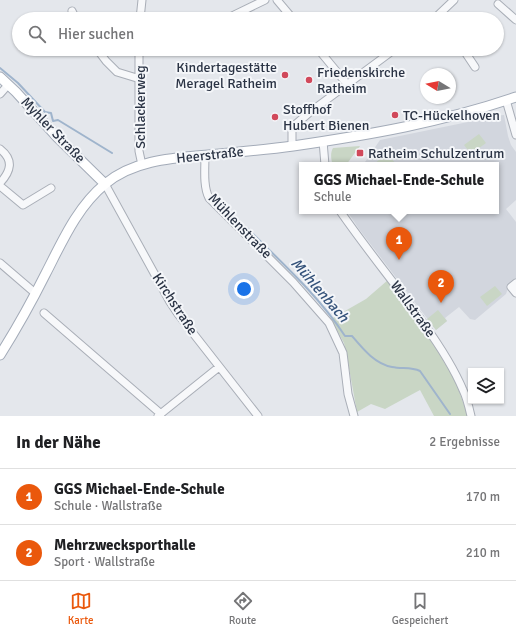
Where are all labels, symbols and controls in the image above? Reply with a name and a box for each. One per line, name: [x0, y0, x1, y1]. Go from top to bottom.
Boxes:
search box: [12, 12, 504, 56]
icon: search: [26, 23, 48, 45]
text: Hier suchen: [58, 25, 134, 43]
place label: Kindertagestätte Meragel Ratheim: [175, 59, 277, 92]
place label: Friedenskirche Ratheim: [317, 64, 405, 97]
street label: Schlackerweg: [132, 65, 149, 149]
north arrow: [420, 68, 456, 104]
marker: Kindertagestätte Meragel Ratheim: [280, 70, 290, 80]
marker: Friedenskirche Ratheim: [304, 75, 314, 85]
street label: Myhler Straße: [17, 93, 89, 167]
place label: Stoffhof Hubert Bienen: [283, 101, 369, 134]
place label: TC-Hückelhoven: [403, 107, 500, 124]
marker: TC-Hückelhoven: [390, 110, 400, 120]
marker: Stoffhof Hubert Bienen: [270, 112, 280, 122]
street label: Heerstraße: [176, 143, 244, 167]
place label: Ratheim Schulzentrum: [368, 145, 504, 162]
marker: Ratheim Schulzentrum: [355, 148, 365, 158]
popup: [299, 162, 499, 214]
text: GGS Michael-Ende-Schule: [314, 171, 484, 189]
text: Schule: [314, 189, 351, 205]
street label: Mühlenstraße: [205, 190, 275, 262]
pin: 1: [386, 227, 412, 260]
water label: Mühlenbach: [287, 254, 353, 326]
street label: Kirchstraße: [149, 270, 201, 338]
pin: 2: [428, 270, 454, 303]
street label: Wallstraße: [387, 278, 439, 340]
your location: [234, 279, 254, 299]
map controls: [468, 368, 504, 404]
button: layers: [468, 368, 504, 404]
text: In der Nähe: [16, 432, 101, 453]
text: 2 Ergebnisse: [429, 434, 500, 450]
text: GGS Michael-Ende-Schule: [54, 480, 225, 498]
text: 1: [25, 489, 33, 505]
text: 170 m: [466, 489, 500, 505]
text: Schule · Wallstraße: [54, 498, 162, 514]
text: Mehrzwecksporthalle: [54, 536, 196, 554]
text: 2: [25, 545, 33, 561]
text: 210 m: [466, 545, 500, 561]
text: Sport · Wallstraße: [54, 554, 155, 570]
tab: Karte: [68, 590, 93, 627]
tab: Route: [229, 590, 256, 627]
tab: Gespeichert: [392, 590, 448, 627]

